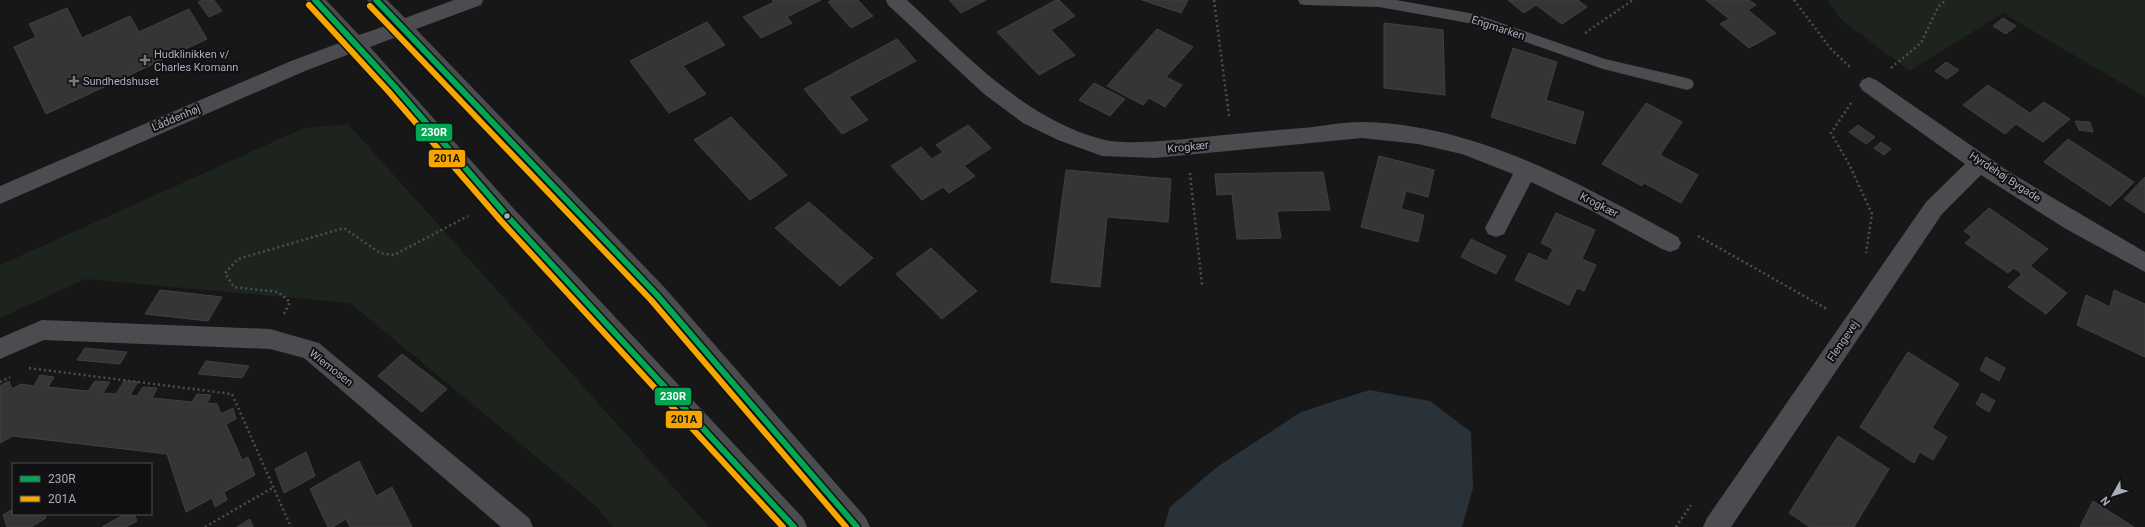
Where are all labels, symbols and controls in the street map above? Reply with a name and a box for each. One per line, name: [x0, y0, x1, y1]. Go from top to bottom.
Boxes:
street label: Engmarken: [1470, 13, 1526, 43]
place label: Hudklinikken v/ Charles Kromann: [154, 48, 238, 74]
marker: Hudklinikken v/ Charles Kromann: [139, 54, 151, 66]
marker: Sundhedshuset: [68, 75, 80, 87]
place label: Sundhedshuset: [83, 75, 159, 88]
street label: Låddenhøj: [150, 102, 202, 134]
line badge: 230R: [415, 123, 453, 142]
text: 230R: [421, 126, 447, 139]
street label: Krogkær: [1167, 138, 1210, 156]
line badge: 201A: [428, 149, 466, 168]
street label: Hyrdehøj Bygade: [1967, 149, 2043, 205]
text: 201A: [434, 152, 461, 165]
street label: Krogkær: [1578, 190, 1621, 220]
unlabelled marker: [502, 211, 512, 221]
street label: Flengevej: [1825, 318, 1861, 364]
street label: Wiemosen: [307, 347, 355, 389]
line badge: 230R: [654, 387, 692, 406]
text: 230R: [660, 390, 686, 403]
line badge: 201A: [665, 410, 703, 429]
text: 201A: [671, 413, 698, 426]
legend: [12, 463, 152, 515]
text: 230R: [48, 472, 76, 486]
north arrow: [2093, 475, 2133, 515]
text: 201A: [48, 492, 76, 506]
text: N: [2098, 494, 2113, 508]

